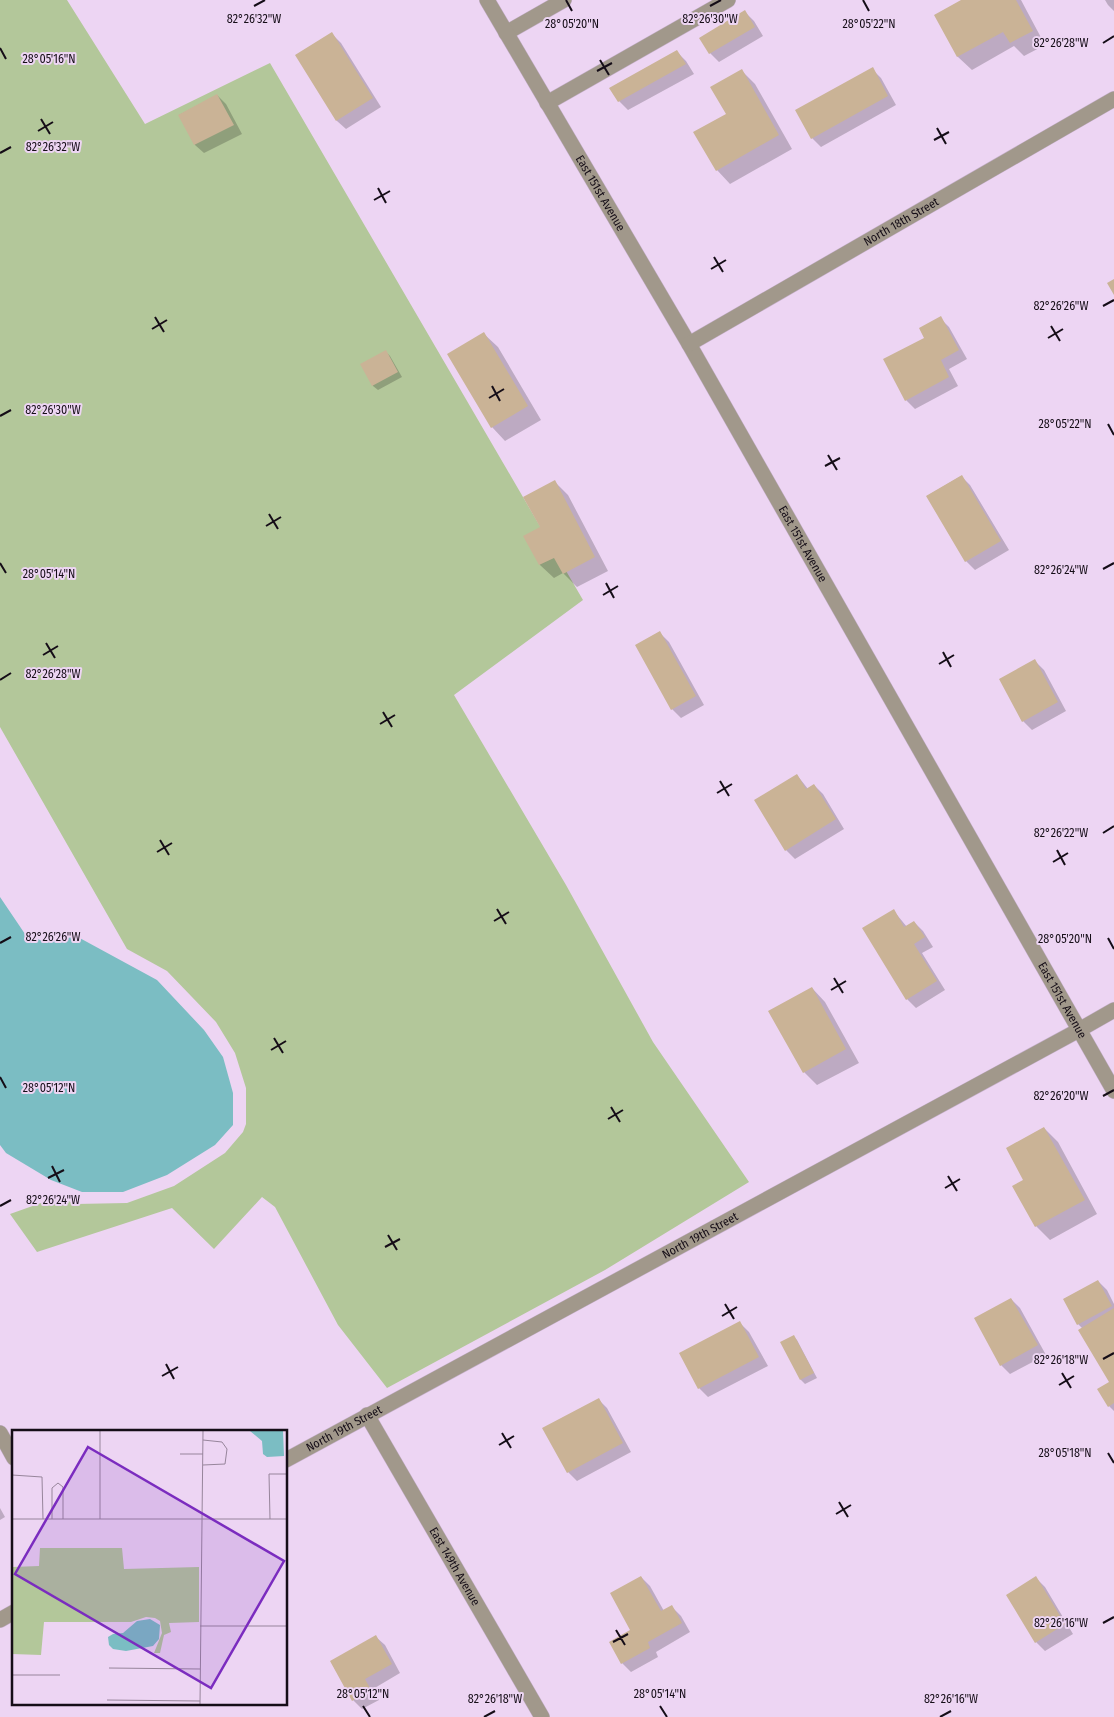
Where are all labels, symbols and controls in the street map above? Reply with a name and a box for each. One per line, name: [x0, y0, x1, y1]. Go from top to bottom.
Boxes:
text: 82°26'32"W: [227, 12, 281, 26]
text: 82°26'30"W: [682, 12, 738, 26]
text: 28°05'20"N: [545, 17, 599, 31]
text: 28°05'22"N: [842, 17, 896, 31]
text: 82°26'28"W: [1034, 36, 1088, 50]
text: 28°05'16"N: [23, 52, 75, 66]
text: 82°26'32"W: [26, 140, 80, 154]
street label: East 151st Avenue: [573, 153, 628, 234]
street label: North 18th Street: [861, 195, 941, 249]
text: 82°26'26"W: [1034, 299, 1088, 313]
text: 82°26'30"W: [25, 403, 81, 417]
text: 28°05'22"N: [1038, 417, 1092, 431]
street label: East 151st Avenue: [776, 503, 830, 585]
text: 82°26'24"W: [1034, 563, 1088, 577]
text: 28°05'14"N: [23, 567, 75, 581]
text: 82°26'28"W: [26, 667, 80, 681]
text: 82°26'22"W: [1034, 826, 1088, 840]
text: 82°26'26"W: [26, 930, 80, 944]
text: 28°05'20"N: [1038, 932, 1092, 946]
street label: East 151st Avenue: [1035, 960, 1090, 1041]
text: 28°05'12"N: [23, 1081, 75, 1095]
text: 82°26'20"W: [1033, 1089, 1089, 1103]
text: 82°26'24"W: [26, 1193, 80, 1207]
street label: North 19th Street: [660, 1209, 740, 1262]
text: 82°26'18"W: [1034, 1353, 1088, 1367]
street label: North 19th Street: [304, 1402, 384, 1455]
inset map: [12, 1430, 288, 1704]
text: 28°05'18"N: [1038, 1446, 1092, 1460]
street label: East 149th Avenue: [427, 1525, 483, 1608]
text: 82°26'16"W: [1034, 1616, 1088, 1630]
text: 28°05'12"N: [337, 1687, 389, 1701]
text: 28°05'14"N: [634, 1687, 686, 1701]
text: 82°26'18"W: [468, 1692, 522, 1706]
text: 82°26'16"W: [924, 1692, 978, 1706]

